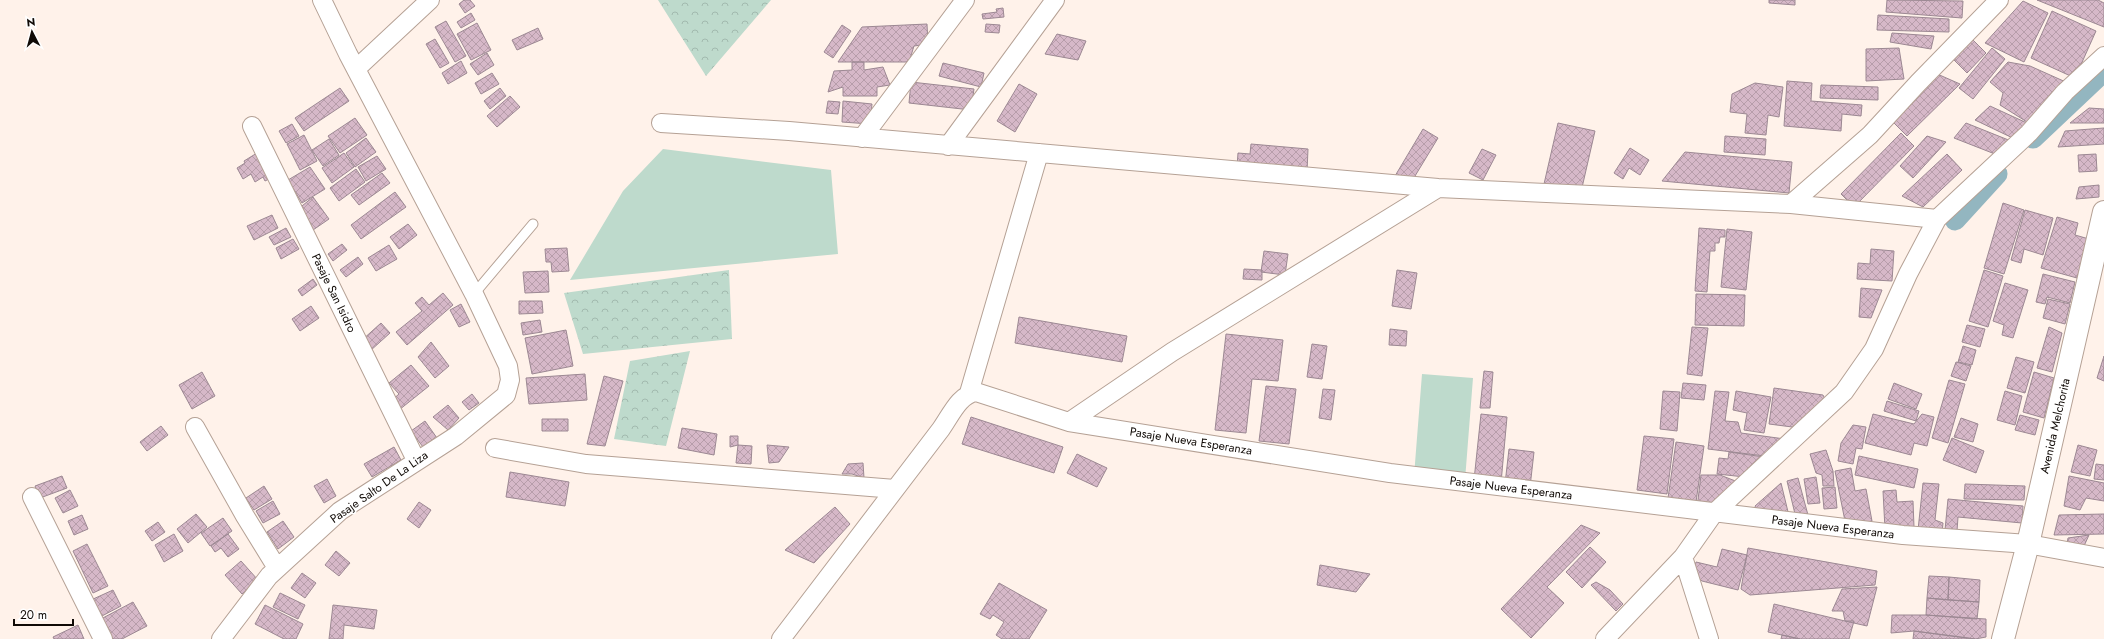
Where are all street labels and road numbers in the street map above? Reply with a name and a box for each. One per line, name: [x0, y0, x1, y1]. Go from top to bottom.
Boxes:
street label: Pasaje San Isidro: [307, 250, 361, 336]
street label: Avenida Melchorita: [2035, 376, 2075, 475]
street label: Pasaje Nueva Esperanza: [1129, 422, 1254, 460]
street label: Pasaje Salto De La Liza: [326, 446, 432, 528]
street label: Pasaje Nueva Esperanza: [1449, 472, 1574, 504]
street label: Pasaje Nueva Esperanza: [1771, 511, 1896, 543]

